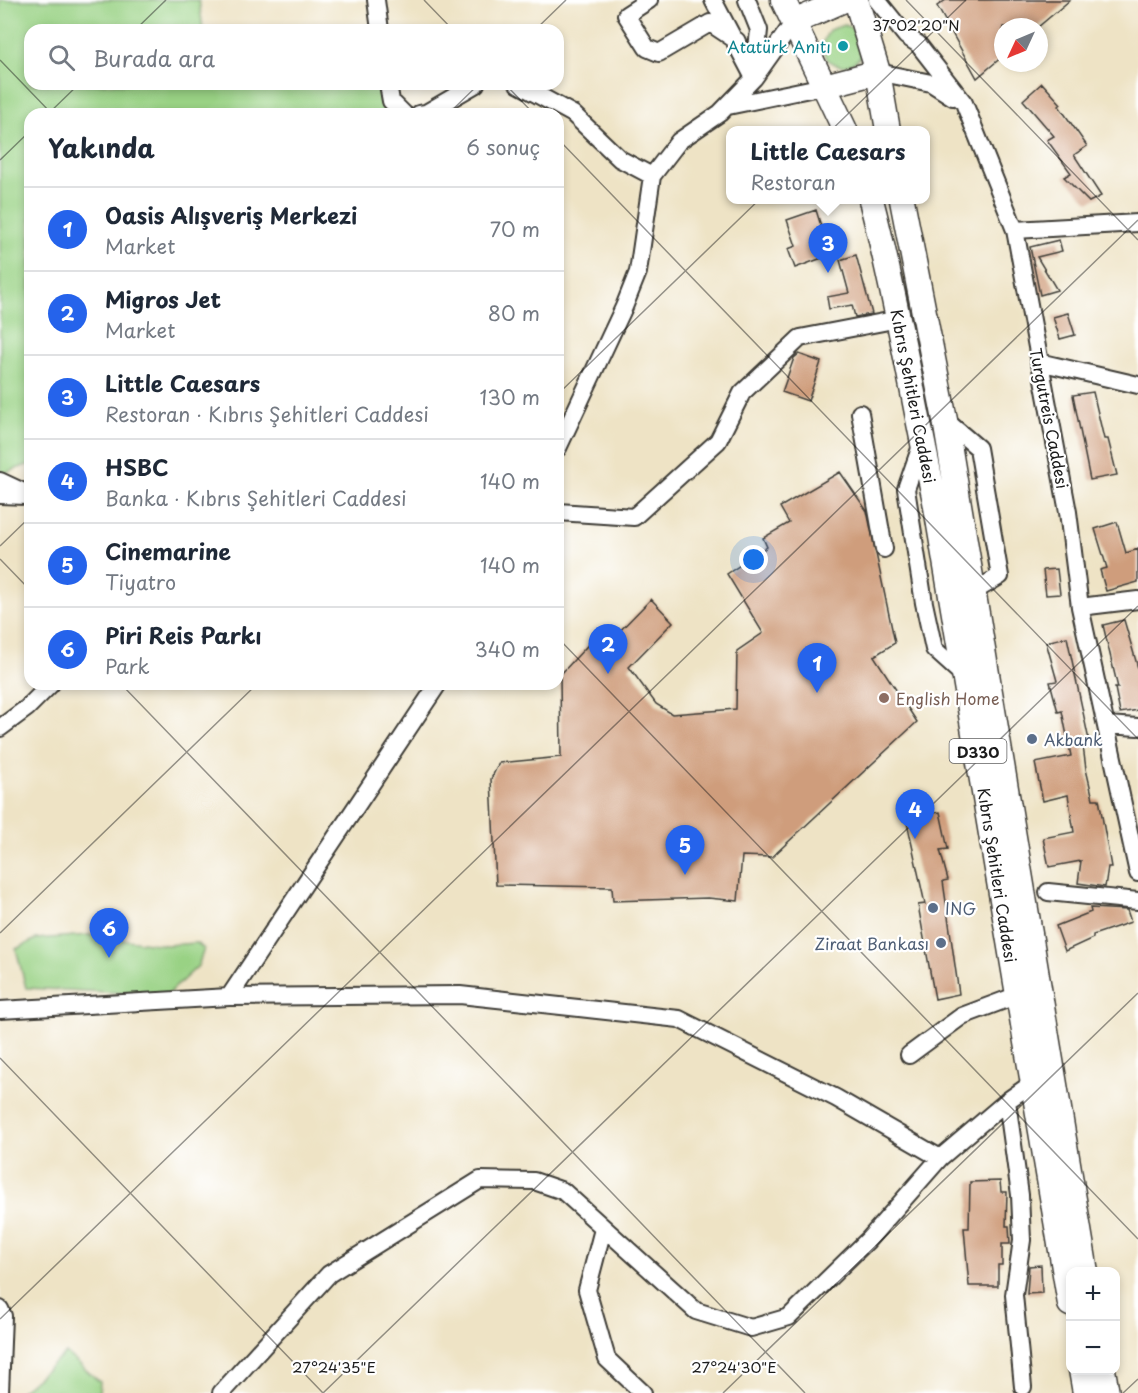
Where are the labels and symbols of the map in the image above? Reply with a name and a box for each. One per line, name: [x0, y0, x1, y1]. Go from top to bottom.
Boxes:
text: 37°02'20"N: [872, 13, 960, 36]
north arrow: [994, 18, 1048, 72]
place label: Atatürk Anıtı: [727, 34, 831, 58]
marker: Atatürk Anıtı: [836, 39, 850, 53]
pin: 3: [808, 224, 848, 273]
street label: Kıbrıs Şehitleri Caddesi: [885, 307, 943, 485]
street label: Turgutreis Caddesi: [1025, 346, 1075, 490]
your location: [739, 545, 768, 574]
pin: 2: [588, 624, 628, 674]
pin: 1: [798, 644, 836, 693]
place label: English Home: [896, 686, 999, 710]
marker: English Home: [877, 691, 891, 705]
place label: Akbank: [1044, 727, 1103, 751]
marker: Akbank: [1025, 732, 1039, 746]
road number: D330: [950, 739, 1006, 763]
street label: Kıbrıs Şehitleri Caddesi: [972, 786, 1024, 964]
pin: 4: [896, 790, 934, 839]
pin: 5: [666, 826, 704, 875]
place label: ING: [945, 896, 977, 920]
marker: ING: [926, 901, 940, 915]
pin: 6: [90, 908, 128, 958]
place label: Ziraat Bankası: [814, 931, 929, 955]
marker: Ziraat Bankası: [934, 936, 948, 950]
text: 27°24'35"E: [292, 1355, 376, 1378]
text: 27°24'30"E: [691, 1355, 777, 1378]

